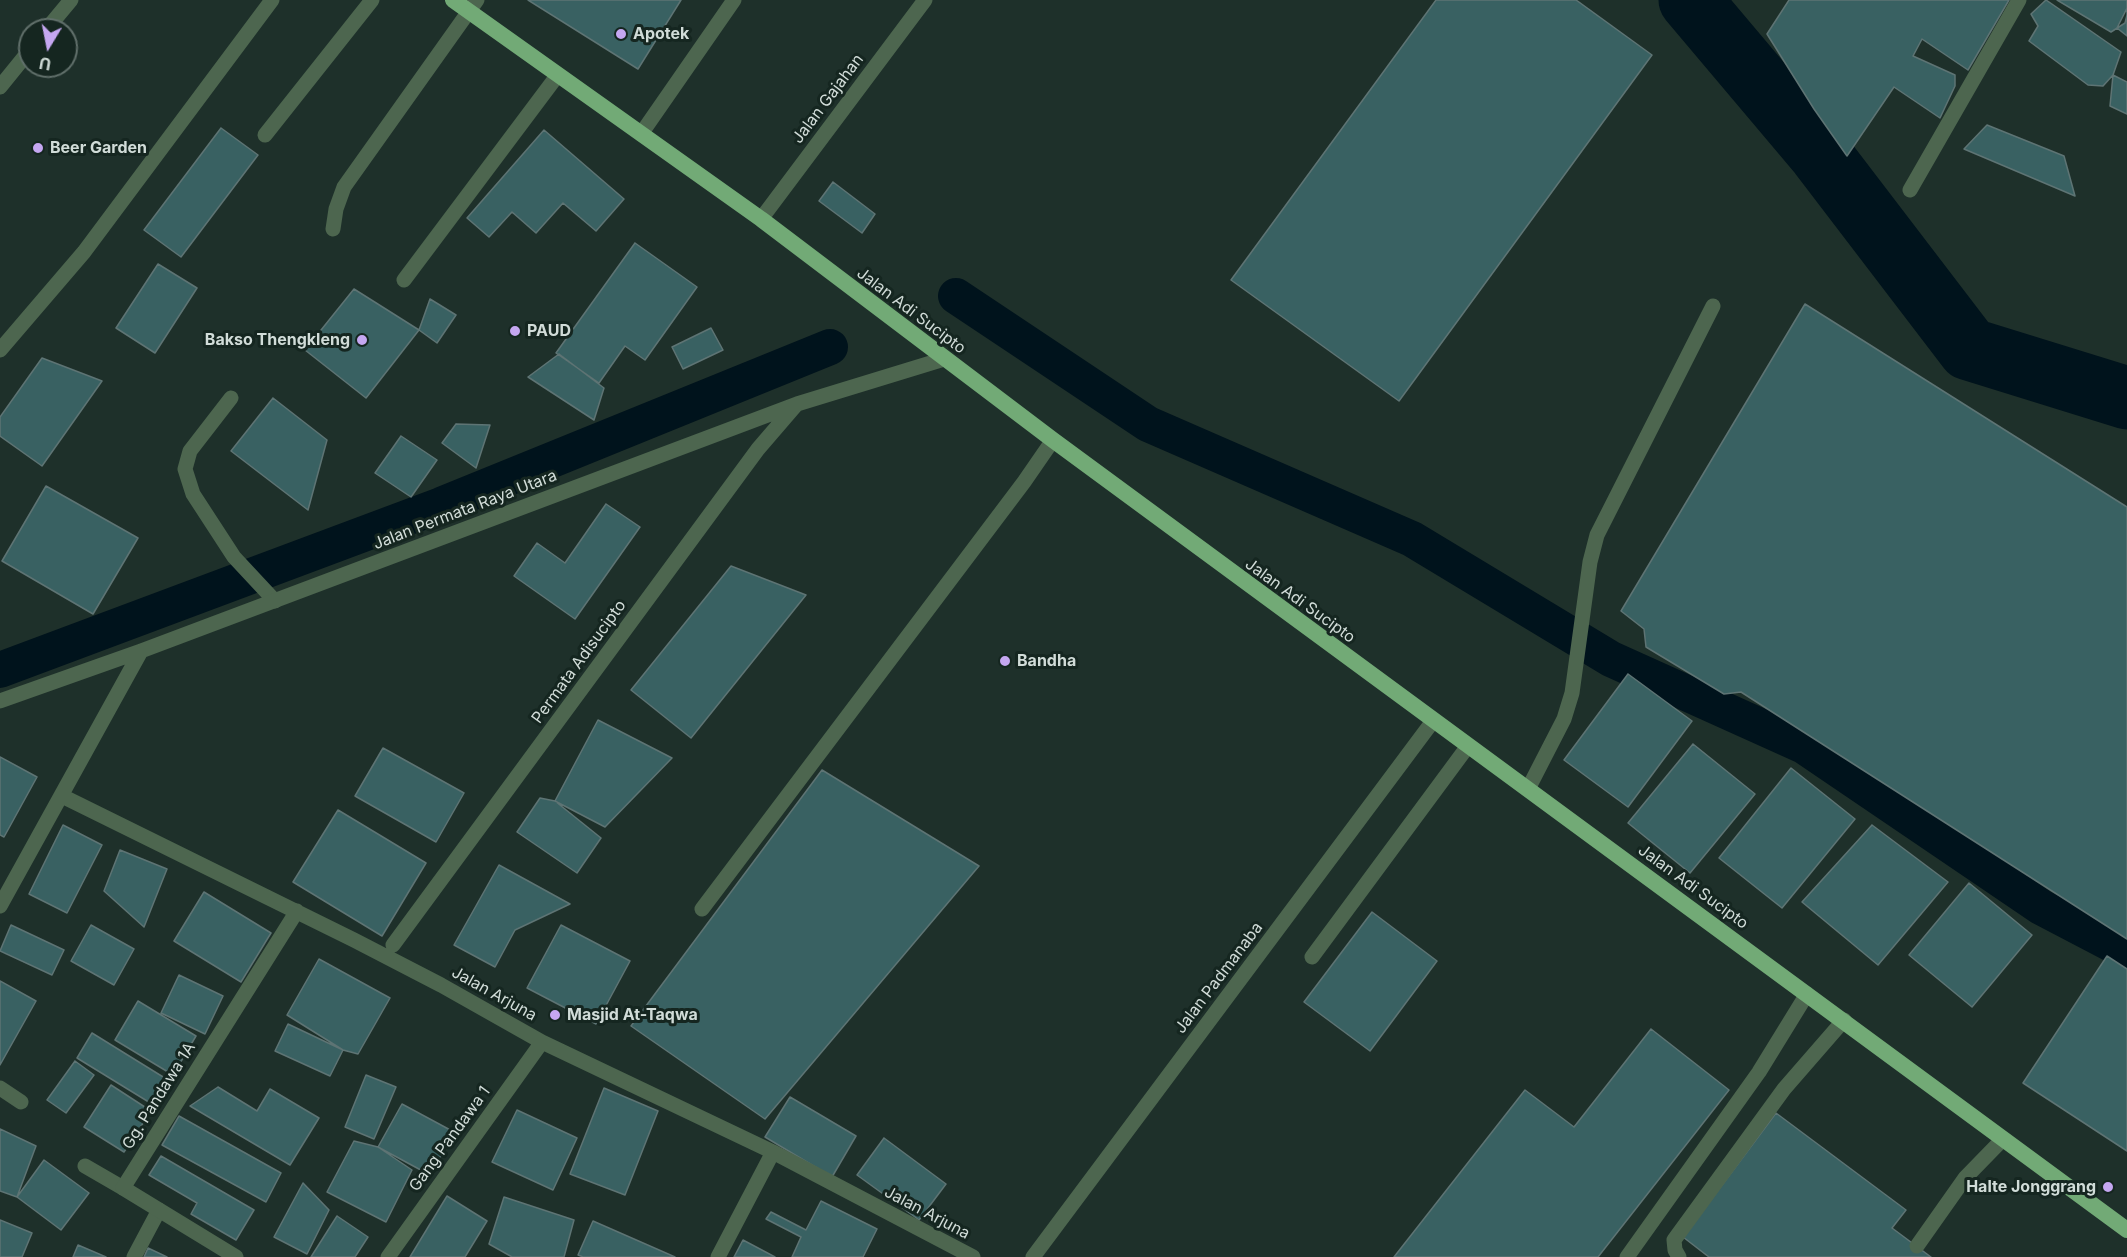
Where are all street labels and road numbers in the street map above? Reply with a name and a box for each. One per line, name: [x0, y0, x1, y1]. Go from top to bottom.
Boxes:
street label: Jalan Gajahan: [788, 51, 868, 147]
street label: Jalan Adi Sucipto: [853, 264, 969, 358]
street label: Jalan Permata Raya Utara: [371, 466, 559, 554]
street label: Jalan Adi Sucipto: [1241, 555, 1359, 647]
street label: Permata Adisucipto: [528, 597, 630, 727]
street label: Jalan Adi Sucipto: [1634, 841, 1752, 933]
street label: Jalan Padmanaba: [1171, 919, 1267, 1037]
street label: Jalan Arjuna: [448, 963, 540, 1025]
street label: Gg. Pandawa 1A: [118, 1039, 200, 1153]
street label: Gang Pandawa 1: [405, 1083, 495, 1195]
street label: Jalan Arjuna: [881, 1182, 973, 1244]

